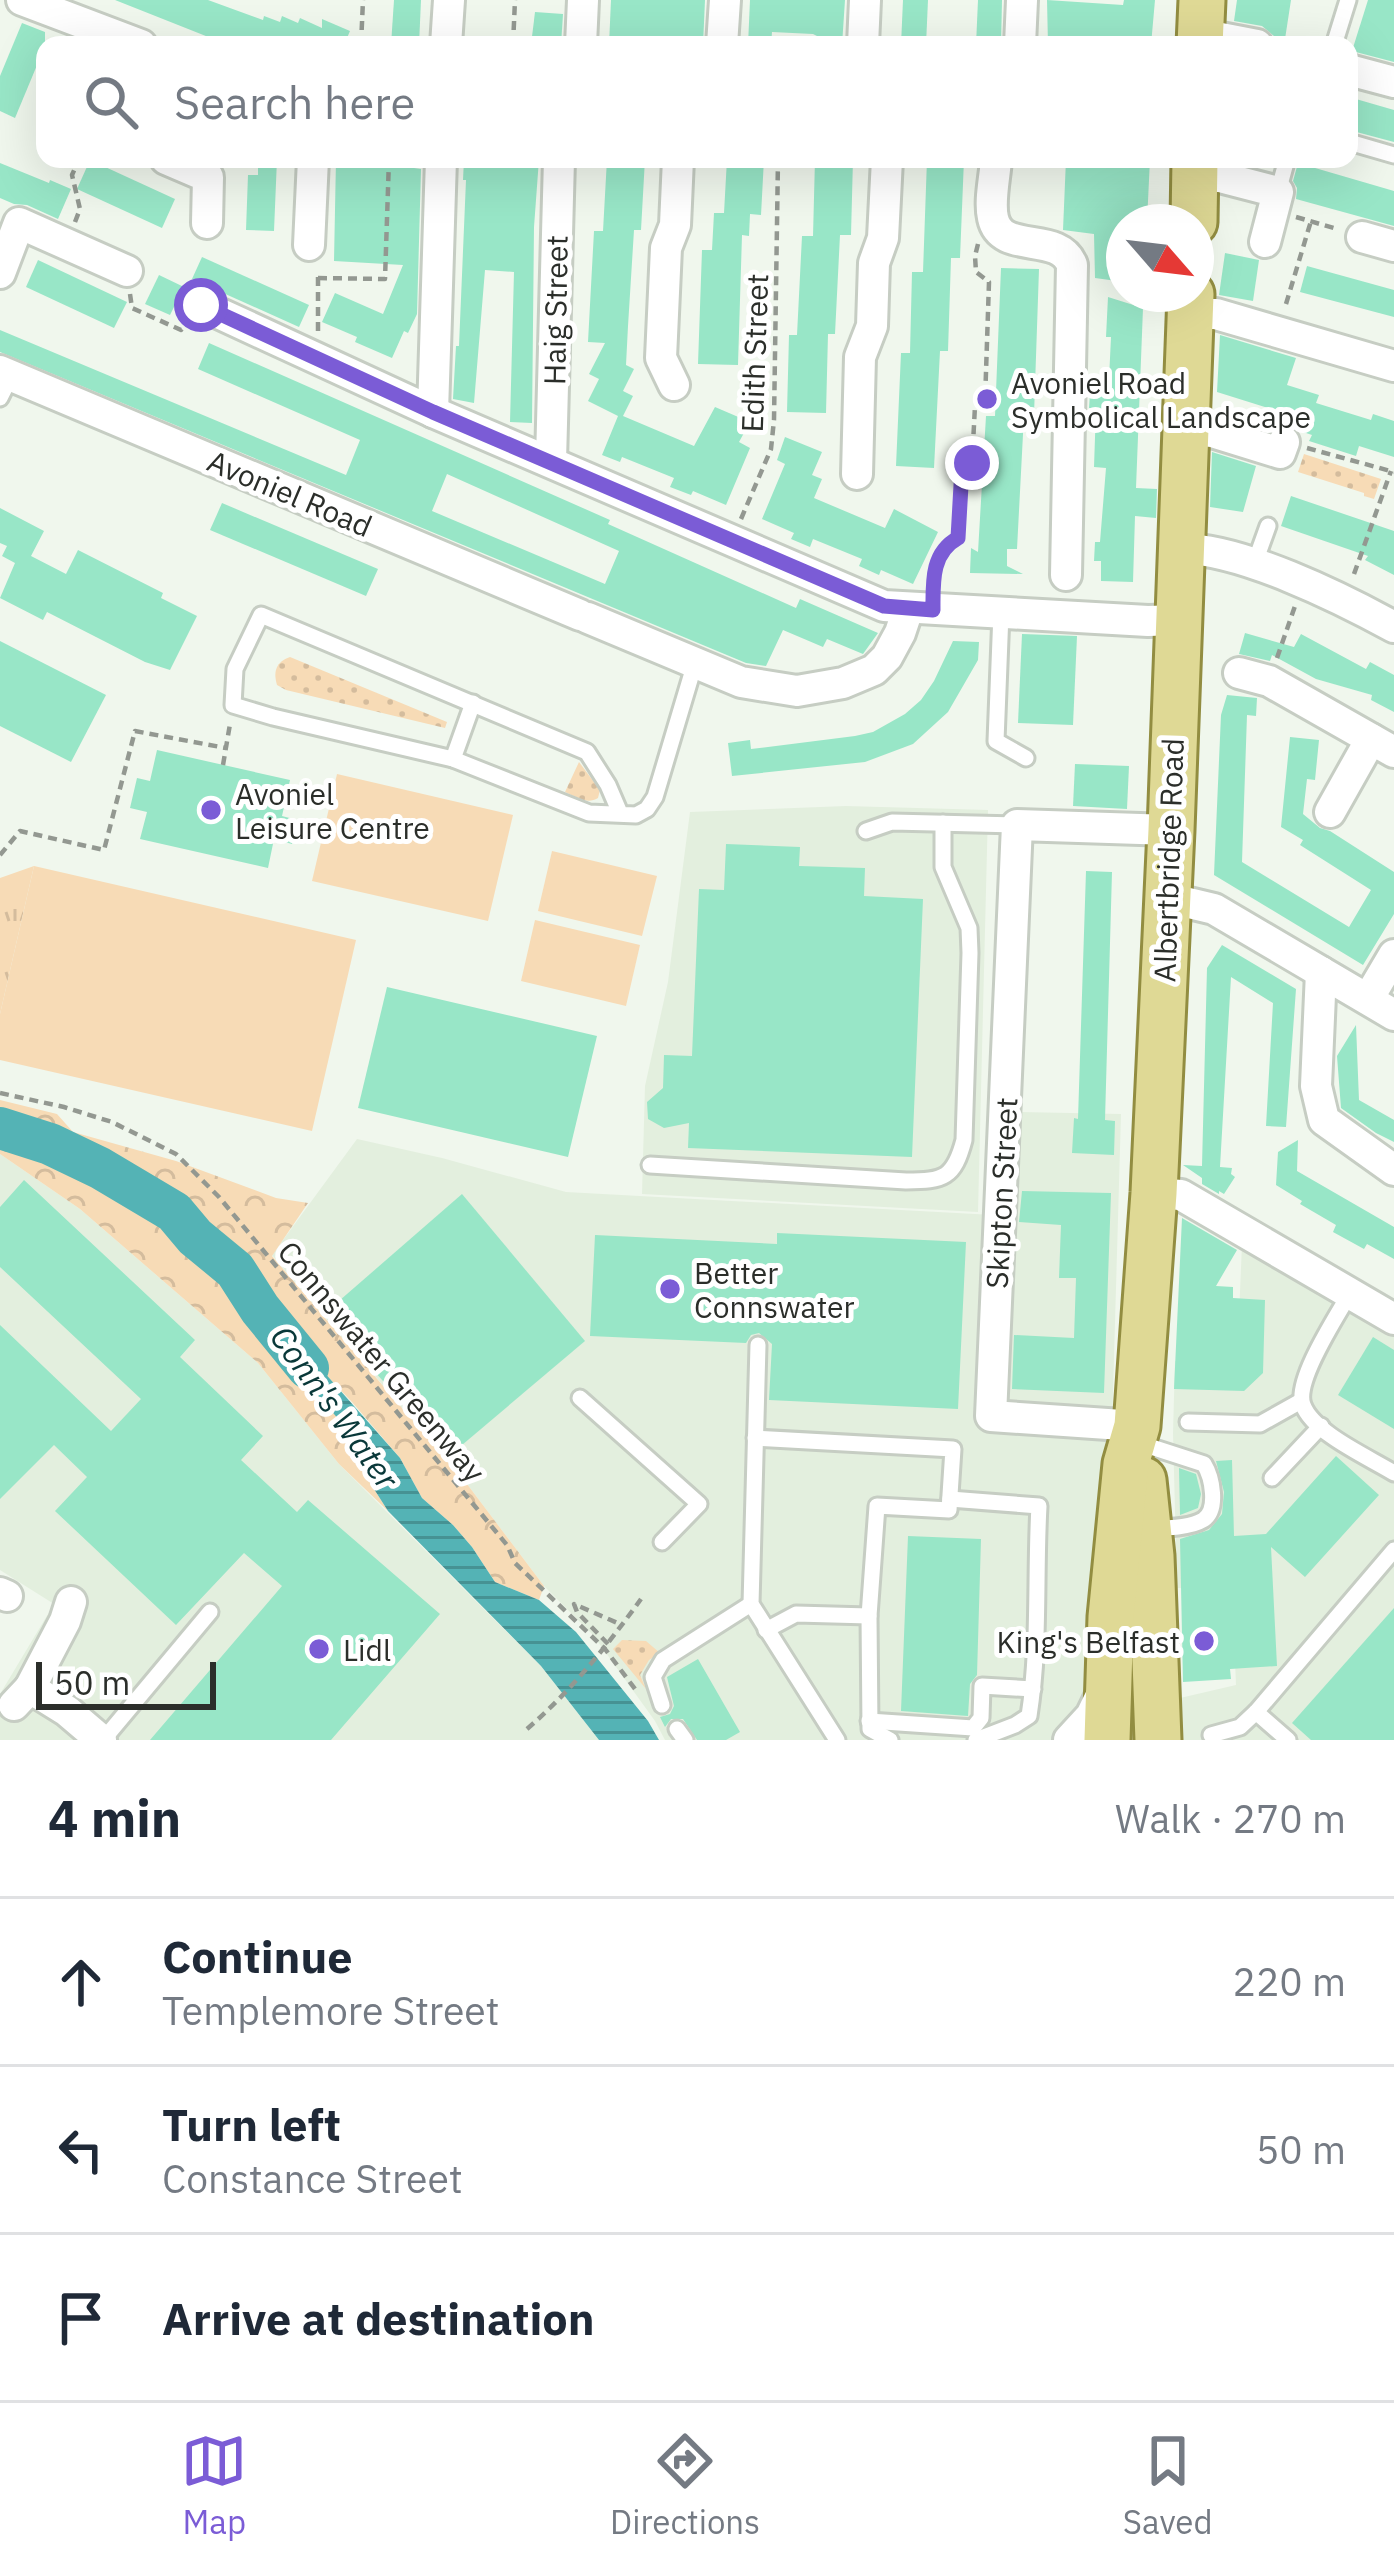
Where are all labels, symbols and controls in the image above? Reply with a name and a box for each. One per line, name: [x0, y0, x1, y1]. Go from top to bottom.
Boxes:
search box: [36, 36, 1358, 168]
icon: search: [78, 69, 144, 135]
text: Search here: [174, 73, 415, 131]
north arrow: [1106, 204, 1214, 312]
street label: Haig Street: [534, 235, 576, 385]
street label: Edith Street: [732, 273, 776, 433]
route start: [174, 278, 228, 332]
place label: Avoniel Road Symbolical Landscape: [1011, 363, 1311, 436]
marker: Avoniel Road Symbolical Landscape: [974, 386, 1000, 412]
route end: [945, 436, 999, 490]
street label: Avoniel Road: [202, 441, 378, 545]
street label: Albertbridge Road: [1144, 737, 1192, 983]
place label: Avoniel Leisure Centre: [235, 774, 430, 847]
marker: Avoniel Leisure Centre: [198, 797, 224, 823]
street label: Skipton Street: [977, 1096, 1025, 1290]
street label: Connswater Greenway: [270, 1232, 494, 1490]
place label: Better Connswater: [694, 1253, 855, 1326]
marker: Better Connswater: [657, 1276, 683, 1302]
water label: Conn's Water: [261, 1317, 409, 1498]
place label: King's Belfast: [997, 1622, 1180, 1661]
marker: King's Belfast: [1191, 1628, 1217, 1654]
place label: Lidl: [343, 1630, 391, 1669]
marker: Lidl: [306, 1636, 332, 1662]
scale bar: [36, 1656, 216, 1709]
text: 50 m: [54, 1661, 130, 1704]
text: 4 min: [48, 1785, 181, 1851]
text: Walk · 270 m: [1115, 1793, 1346, 1844]
text: Continue: [162, 1927, 353, 1985]
icon: ahead: [48, 1949, 114, 2015]
text: 220 m: [1233, 1956, 1346, 2007]
text: Templemore Street: [162, 1985, 499, 2036]
text: Turn left: [162, 2095, 341, 2153]
icon: left: [48, 2117, 114, 2183]
text: 50 m: [1256, 2124, 1346, 2175]
text: Constance Street: [162, 2153, 463, 2204]
icon: arrive: [48, 2285, 114, 2351]
text: Arrive at destination: [162, 2289, 595, 2347]
tab: Map: [181, 2428, 247, 2543]
tab: Directions: [610, 2428, 760, 2543]
tab: Saved: [1123, 2428, 1213, 2543]

